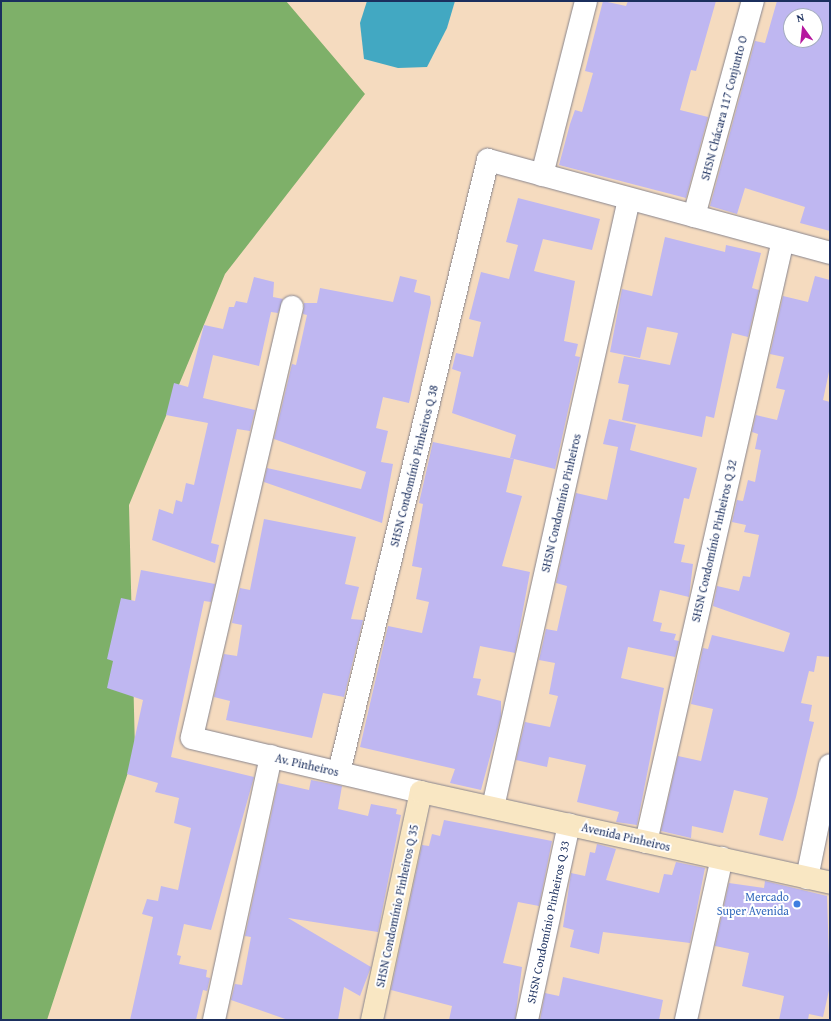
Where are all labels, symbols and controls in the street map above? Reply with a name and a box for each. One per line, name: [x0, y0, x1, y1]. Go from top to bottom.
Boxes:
north arrow: [783, 8, 823, 48]
text: N: [795, 9, 806, 26]
street label: SHSN Chácara 117 Conjunto O: [698, 34, 750, 182]
street label: SHSN Condomínio Pinheiros Q 38: [387, 384, 441, 548]
street label: SHSN Condomínio Pinheiros: [538, 432, 584, 574]
street label: SHSN Condomínio Pinheiros Q 32: [688, 458, 740, 624]
street label: Av. Pinheiros: [274, 751, 340, 779]
street label: Avenida Pinheiros: [580, 820, 672, 854]
street label: SHSN Condomínio Pinheiros Q 35: [373, 823, 421, 989]
street label: SHSN Condomínio Pinheiros Q 33: [524, 839, 572, 1005]
place label: Mercado Super Avenida: [717, 890, 789, 918]
marker: Mercado Super Avenida: [792, 899, 802, 909]

